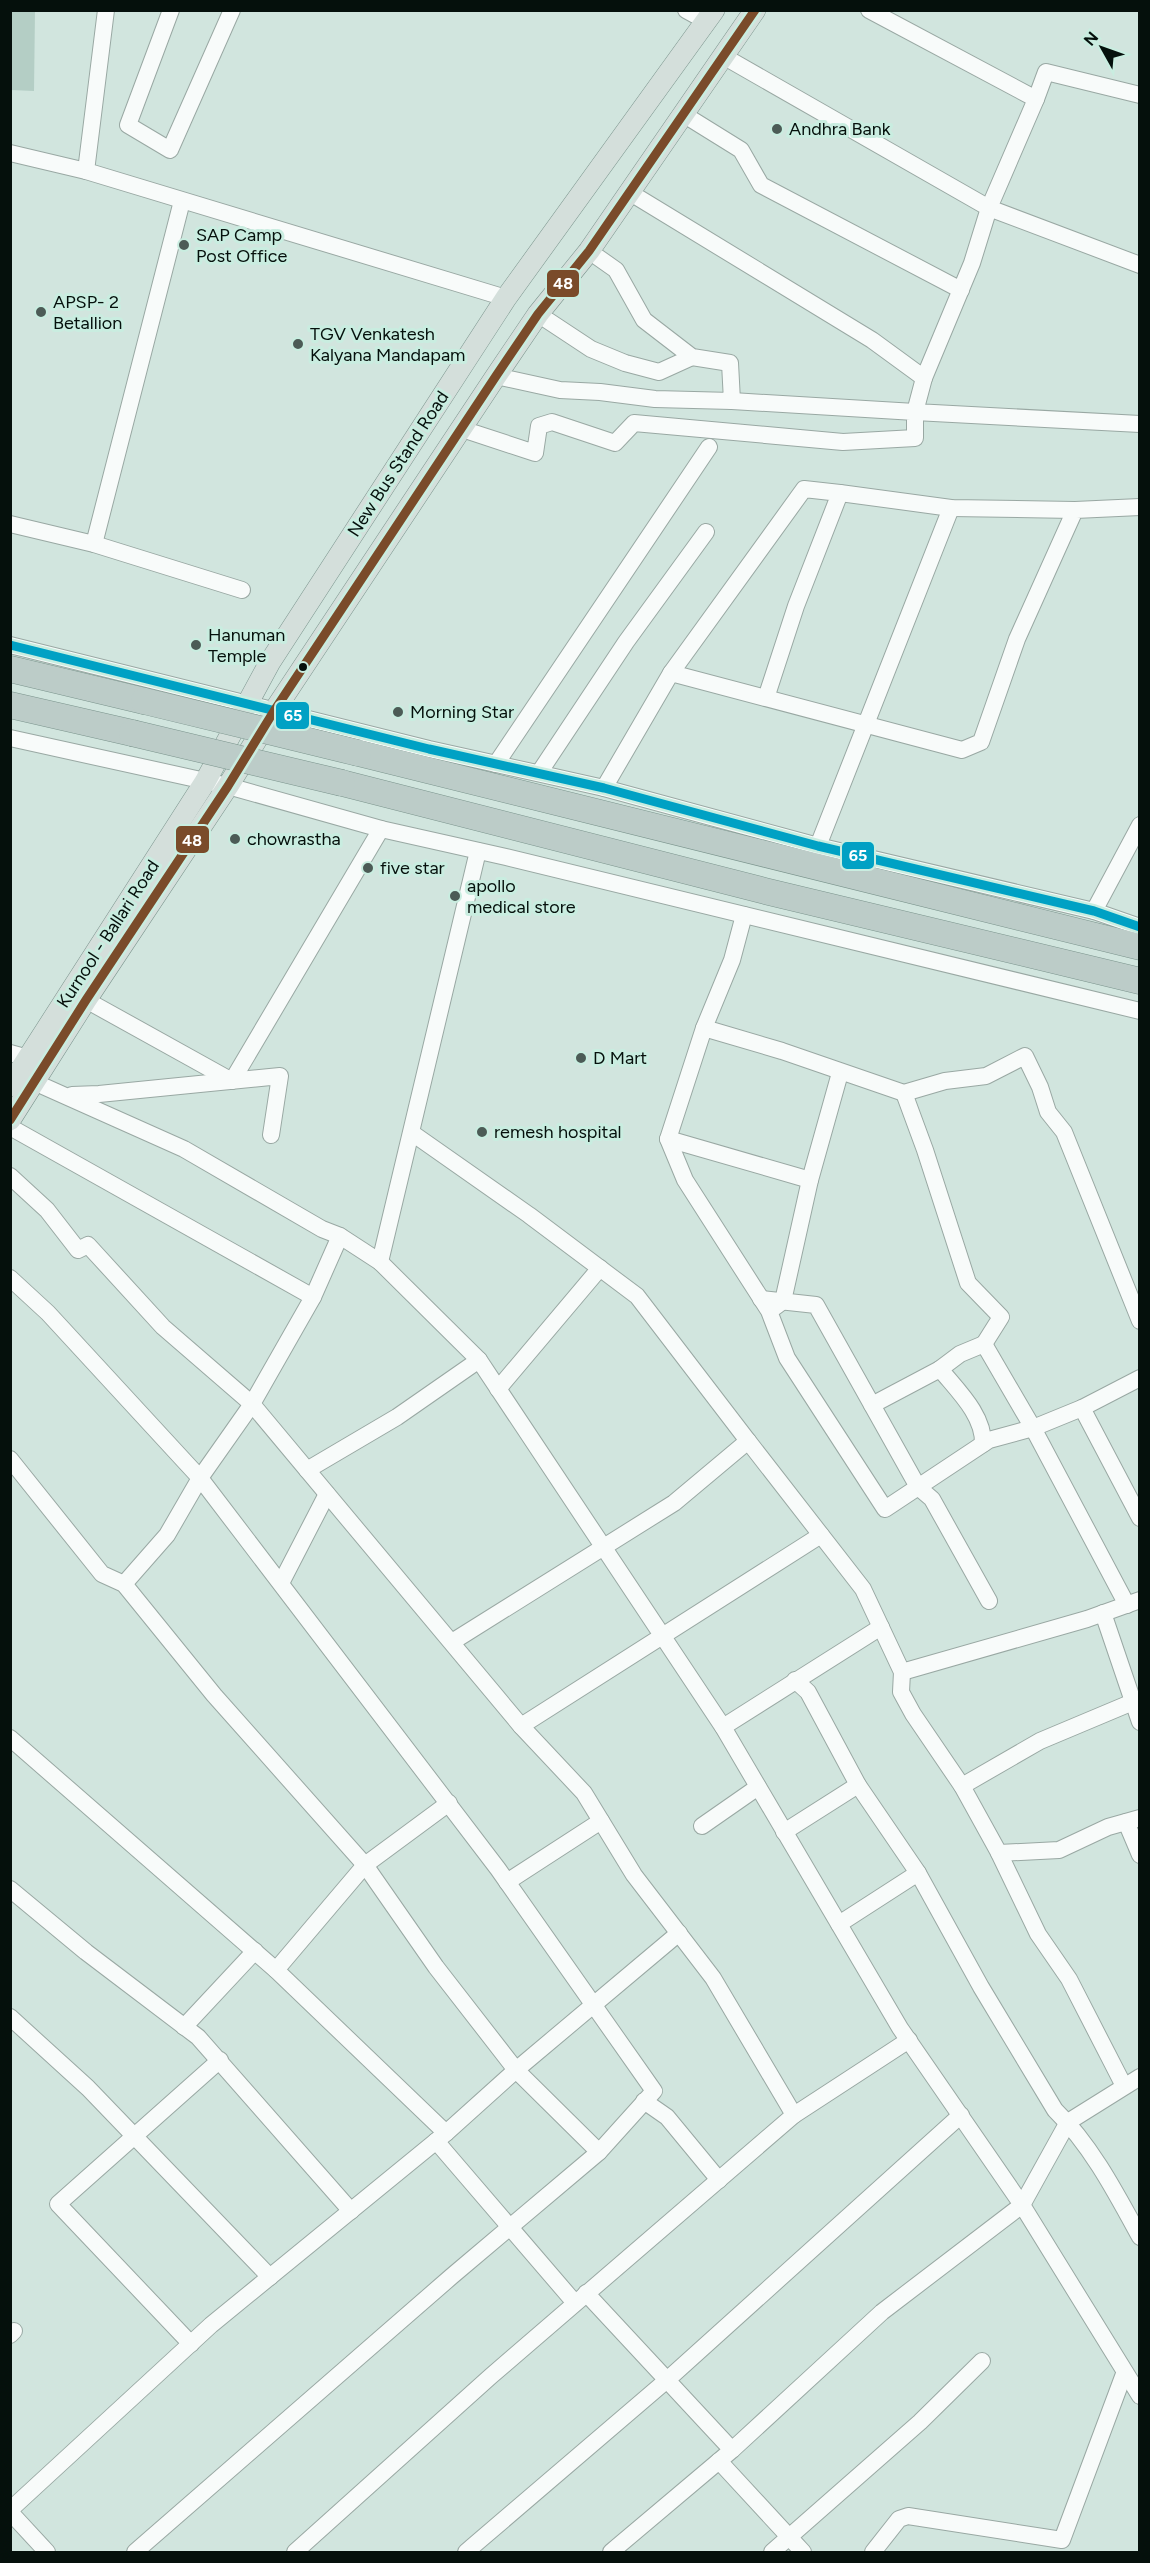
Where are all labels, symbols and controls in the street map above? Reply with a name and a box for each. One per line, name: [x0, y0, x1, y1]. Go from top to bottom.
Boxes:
north arrow: [1072, 18, 1132, 78]
text: N: [1080, 28, 1102, 50]
place label: Andhra Bank: [789, 118, 891, 140]
marker: Andhra Bank: [770, 122, 784, 136]
place label: SAP Camp Post Office: [196, 224, 287, 267]
marker: SAP Camp Post Office: [177, 238, 191, 252]
line badge: 48: [546, 269, 580, 298]
text: 48: [553, 274, 573, 293]
place label: APSP- 2 Betallion: [53, 291, 122, 334]
marker: APSP- 2 Betallion: [34, 305, 48, 319]
place label: TGV Venkatesh Kalyana Mandapam: [310, 323, 465, 366]
marker: TGV Venkatesh Kalyana Mandapam: [291, 337, 305, 351]
street label: New Bus Stand Road: [343, 387, 453, 541]
place label: Hanuman Temple: [208, 624, 285, 667]
marker: Hanuman Temple: [189, 638, 203, 652]
unlabelled marker: [297, 661, 309, 673]
line badge: 65: [275, 701, 310, 730]
place label: Morning Star: [410, 701, 514, 723]
marker: Morning Star: [391, 705, 405, 719]
text: 65: [284, 706, 302, 725]
line badge: 48: [175, 825, 210, 854]
place label: chowrastha: [247, 828, 341, 850]
text: 48: [182, 831, 202, 850]
marker: chowrastha: [228, 832, 242, 846]
line badge: 65: [841, 841, 875, 870]
text: 65: [849, 846, 867, 865]
street label: Kurnool - Ballari Road: [52, 856, 164, 1012]
place label: five star: [380, 857, 445, 879]
marker: five star: [361, 861, 375, 875]
place label: apollo medical store: [467, 875, 576, 918]
marker: apollo medical store: [448, 889, 462, 903]
place label: D Mart: [593, 1047, 647, 1069]
marker: D Mart: [574, 1051, 588, 1065]
place label: remesh hospital: [494, 1121, 622, 1143]
marker: remesh hospital: [475, 1125, 489, 1139]

